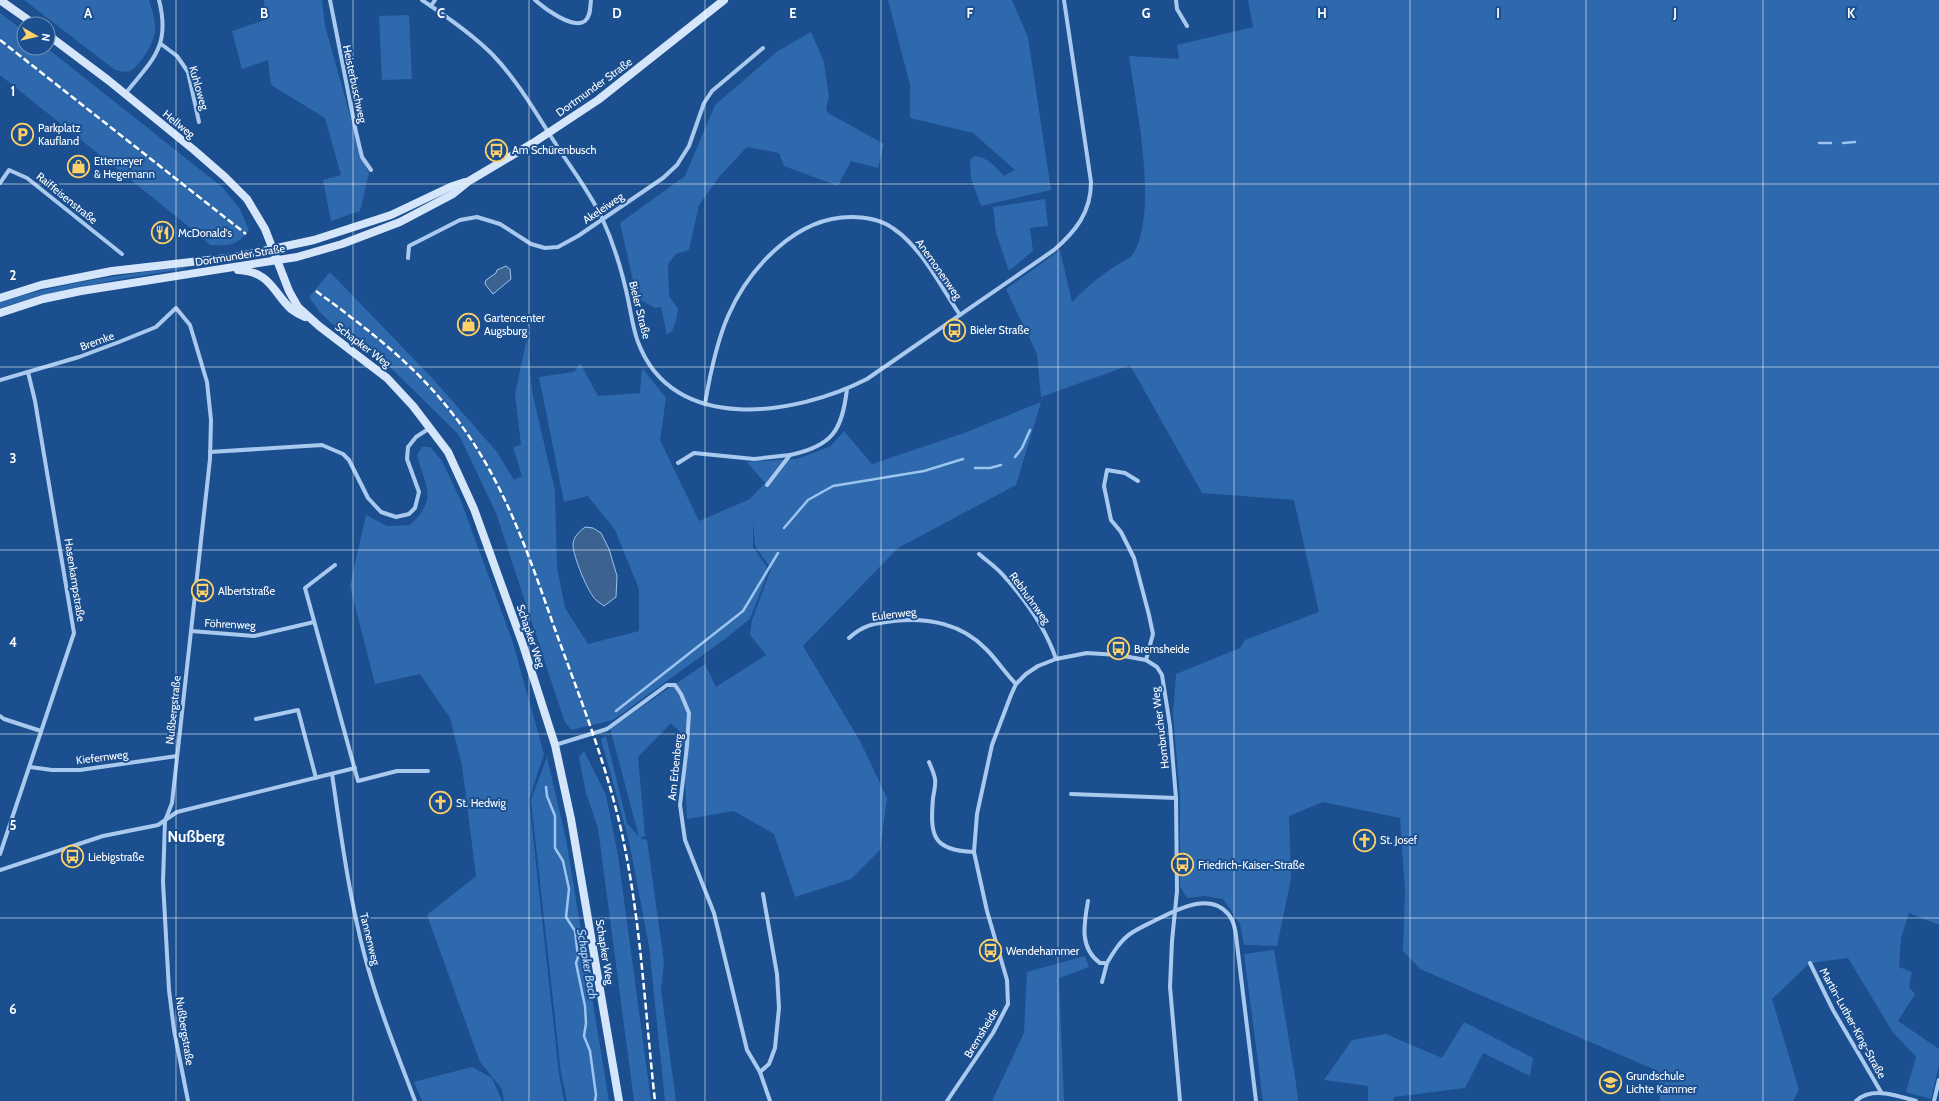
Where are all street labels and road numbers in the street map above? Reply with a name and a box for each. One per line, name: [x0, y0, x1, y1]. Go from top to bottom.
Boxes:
street label: Heisterbuschweg: [340, 44, 370, 125]
street label: Dortmunder Straße: [553, 54, 635, 119]
street label: Kuhloweg: [186, 64, 212, 112]
street label: Hellweg: [160, 107, 198, 142]
street label: Raiffeisenstraße: [34, 169, 101, 227]
street label: Akeleiweg: [580, 189, 627, 227]
street label: Anemonenweg: [913, 236, 965, 303]
street label: Dortmunder Straße: [194, 241, 286, 269]
street label: Bieler Straße: [626, 280, 654, 341]
street label: Schapker Weg: [332, 320, 394, 371]
street label: Bremke: [78, 328, 116, 354]
street label: Hasenkampstraße: [62, 537, 89, 623]
street label: Rebhuhnweg: [1006, 569, 1054, 627]
street label: Schapker Weg: [514, 602, 549, 670]
street label: Eulenweg: [871, 604, 918, 624]
street label: Föhrenweg: [204, 616, 257, 632]
street label: Nußbergstraße: [162, 674, 184, 745]
street label: Hombrucher Weg: [1148, 686, 1172, 770]
street label: Am Erbenberg: [665, 732, 686, 801]
street label: Kiefernweg: [75, 747, 129, 767]
street label: Tannenweg: [357, 911, 383, 967]
street label: Schapker Weg: [593, 918, 617, 986]
street label: Martin-Luther-King-Straße: [1817, 965, 1889, 1081]
street label: Nußbergstraße: [173, 996, 197, 1067]
street label: Bremsheide: [961, 1005, 1001, 1060]

